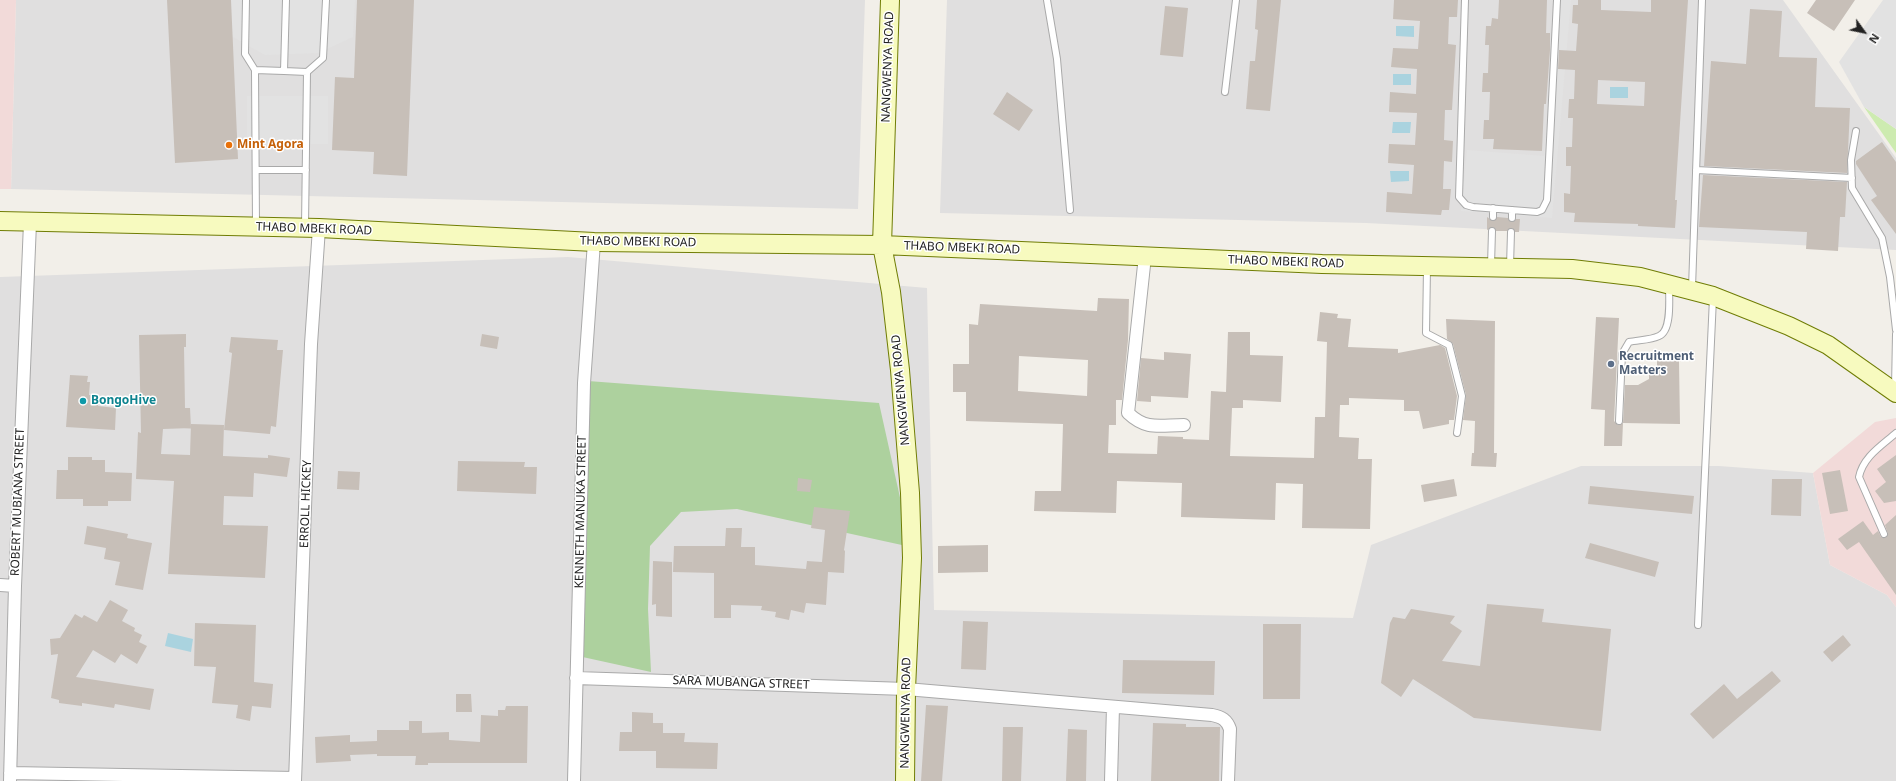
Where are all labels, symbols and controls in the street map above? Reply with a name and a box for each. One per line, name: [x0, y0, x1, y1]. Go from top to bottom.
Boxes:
street label: NANGWENYA ROAD: [879, 11, 897, 123]
north arrow: [1844, 12, 1884, 52]
text: N: [1866, 31, 1883, 47]
place label: Mint Agora: [237, 138, 304, 152]
marker: Mint Agora: [224, 140, 234, 150]
street label: THABO MBEKI ROAD: [256, 220, 372, 238]
street label: THABO MBEKI ROAD: [580, 234, 696, 250]
street label: THABO MBEKI ROAD: [904, 239, 1020, 257]
street label: THABO MBEKI ROAD: [1228, 253, 1344, 271]
street label: NANGWENYA ROAD: [889, 334, 913, 446]
place label: Recruitment Matters: [1619, 350, 1694, 378]
marker: Recruitment Matters: [1606, 359, 1616, 369]
place label: BongoHive: [91, 394, 156, 408]
marker: BongoHive: [78, 396, 88, 406]
street label: ROBERT MUBIANA STREET: [8, 428, 28, 576]
street label: KENNETH MANUKA STREET: [572, 435, 590, 589]
street label: ERROLL HICKEY: [297, 460, 315, 548]
street label: NANGWENYA ROAD: [898, 657, 914, 769]
street label: SARA MUBANGA STREET: [672, 673, 810, 693]

